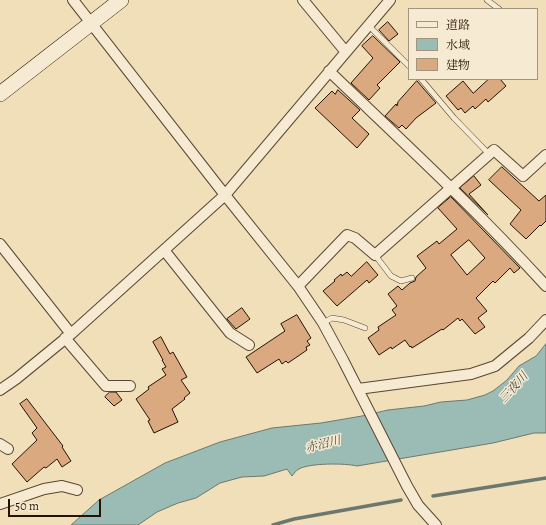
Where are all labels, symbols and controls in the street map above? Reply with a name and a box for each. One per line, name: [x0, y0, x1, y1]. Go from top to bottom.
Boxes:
legend: [408, 8, 538, 80]
text: 道路: [446, 17, 470, 33]
text: 水域: [446, 37, 470, 53]
text: 建物: [446, 57, 470, 73]
water label: 三夜川: [497, 370, 531, 406]
water label: 赤沼川: [304, 434, 342, 456]
scale bar: [10, 491, 103, 517]
text: 50 m: [15, 498, 39, 514]

